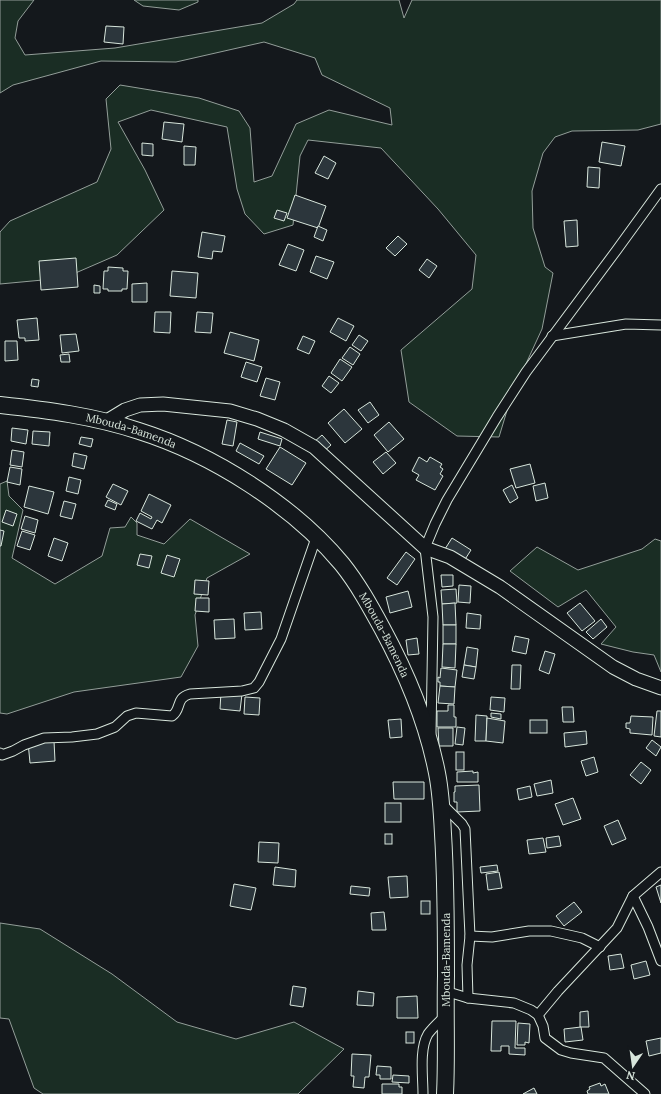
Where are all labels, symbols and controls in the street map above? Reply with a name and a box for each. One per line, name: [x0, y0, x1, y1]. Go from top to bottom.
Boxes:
street label: Mbouda-Bamenda: [85, 410, 179, 451]
street label: Mbouda-Bamenda: [356, 590, 413, 680]
street label: Mbouda-Bamenda: [439, 913, 453, 1007]
north arrow: [613, 1046, 653, 1086]
text: N: [625, 1068, 636, 1084]

